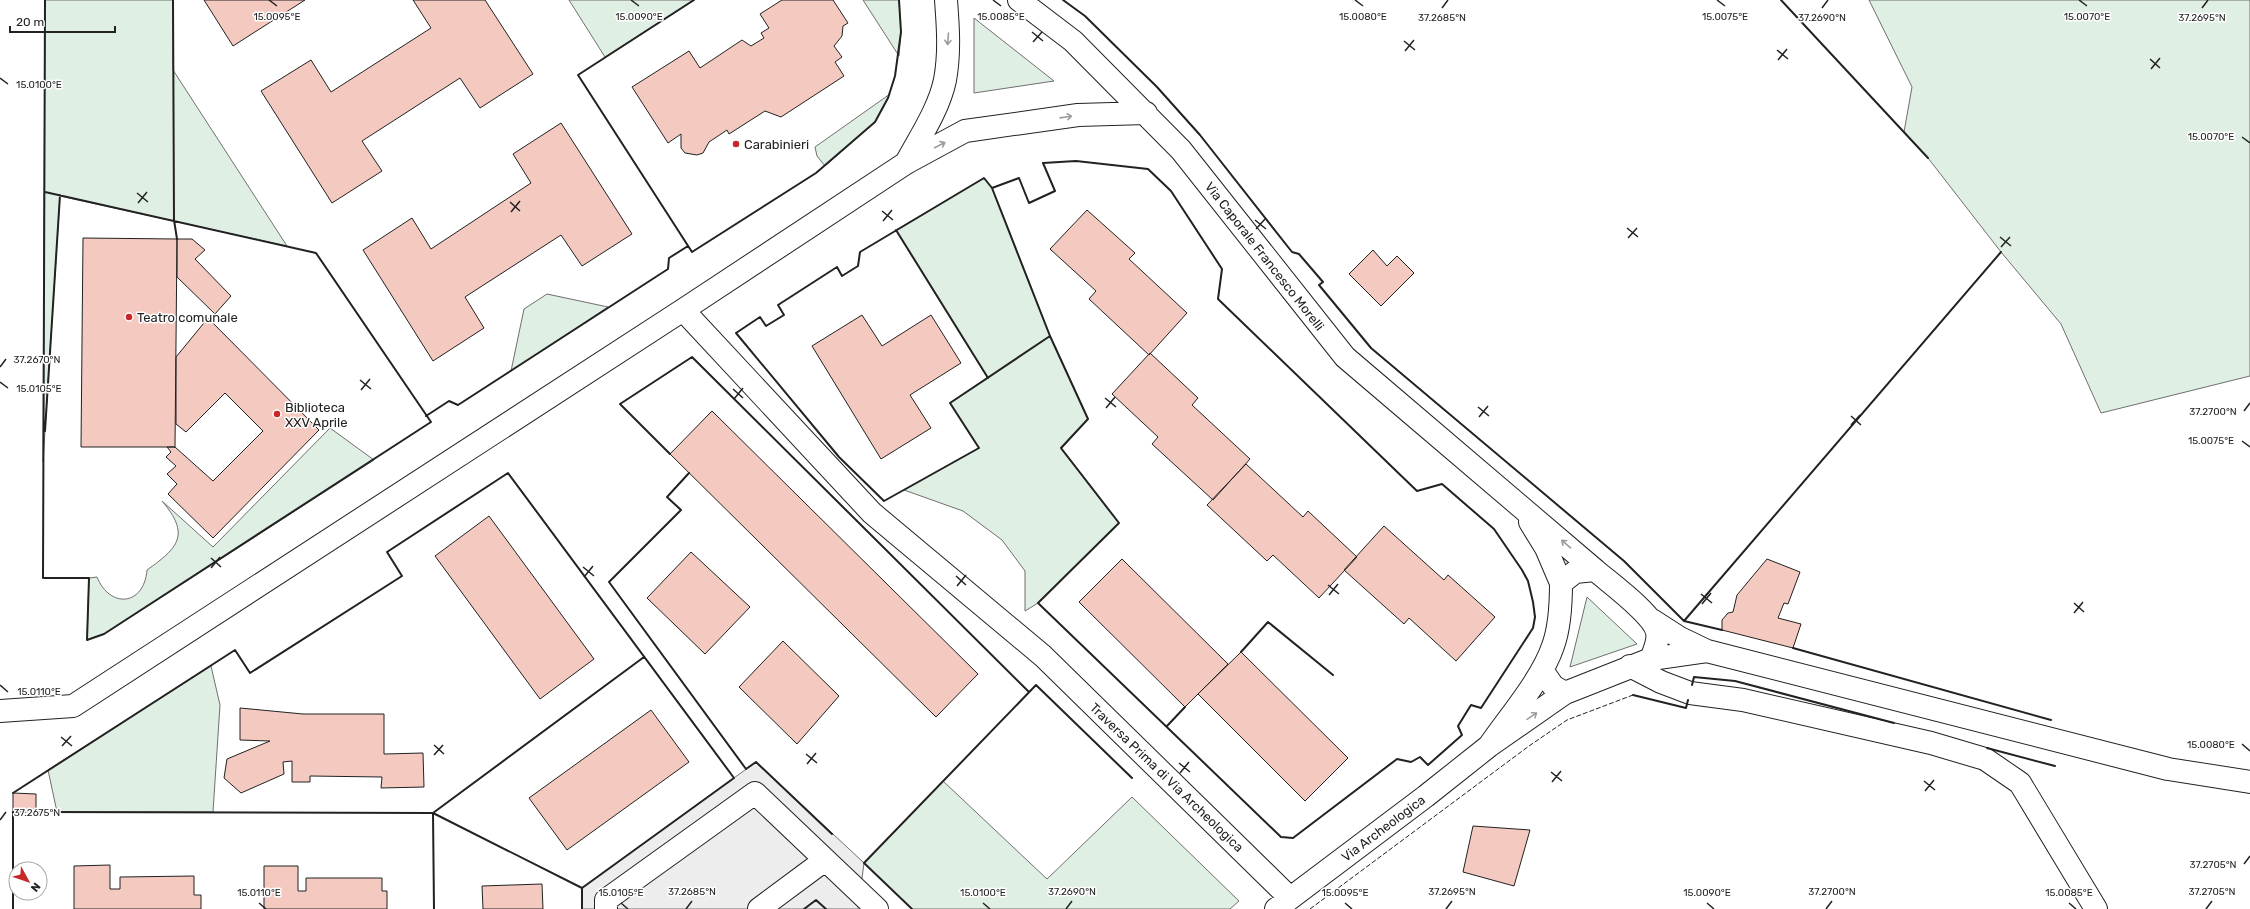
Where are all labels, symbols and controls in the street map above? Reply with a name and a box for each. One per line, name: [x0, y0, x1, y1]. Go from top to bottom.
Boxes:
scale bar: [10, 8, 115, 34]
text: 15.0095°E: [253, 11, 301, 23]
text: 15.0090°E: [615, 11, 663, 23]
text: 15.0085°E: [977, 11, 1025, 23]
text: 15.0080°E: [1339, 11, 1387, 23]
text: 15.0075°E: [1702, 11, 1748, 23]
text: 15.0070°E: [2064, 11, 2110, 23]
text: 37.2685°N: [1418, 12, 1466, 24]
text: 37.2690°N: [1798, 12, 1846, 24]
text: 37.2695°N: [2178, 12, 2226, 24]
text: 20 m: [16, 15, 44, 29]
one-way arrow: [945, 32, 952, 45]
text: 15.0100°E: [16, 79, 62, 91]
one-way arrow: [1059, 113, 1072, 121]
text: 15.0070°E: [2188, 131, 2234, 143]
place label: Carabinieri: [744, 137, 809, 152]
marker: Carabinieri: [731, 139, 741, 149]
one-way arrow: [934, 140, 946, 148]
street label: Via Caporale Francesco Morelli: [1202, 179, 1327, 334]
place label: Teatro comunale: [137, 310, 238, 325]
marker: Teatro comunale: [124, 312, 134, 322]
text: 37.2670°N: [14, 354, 61, 366]
text: 15.0105°E: [16, 383, 62, 395]
place label: Biblioteca XXV Aprile: [285, 400, 347, 430]
text: 37.2700°N: [2189, 406, 2237, 418]
marker: Biblioteca XXV Aprile: [272, 409, 282, 419]
text: 15.0075°E: [2188, 435, 2234, 447]
one-way arrow: [1560, 540, 1571, 549]
text: 15.0110°E: [17, 686, 61, 698]
street label: Traversa Prima di Via Archeologica: [1086, 700, 1246, 856]
one-way arrow: [1527, 712, 1538, 720]
text: 15.0080°E: [2187, 739, 2235, 751]
street label: Via Archeologica: [1338, 792, 1429, 866]
text: 37.2675°N: [14, 807, 60, 819]
text: 37.2705°N: [2189, 859, 2237, 871]
north arrow: [8, 861, 48, 901]
text: N: [28, 880, 43, 894]
text: 37.2685°N: [668, 886, 716, 898]
text: 37.2690°N: [1048, 886, 1096, 898]
text: 37.2695°N: [1428, 886, 1476, 898]
text: 37.2700°N: [1808, 886, 1856, 898]
text: 37.2705°N: [2188, 886, 2236, 898]
text: 15.0110°E: [237, 887, 281, 899]
text: 15.0105°E: [598, 887, 644, 899]
text: 15.0100°E: [960, 887, 1006, 899]
text: 15.0095°E: [1321, 887, 1369, 899]
text: 15.0090°E: [1683, 887, 1731, 899]
text: 15.0085°E: [2045, 887, 2093, 899]

